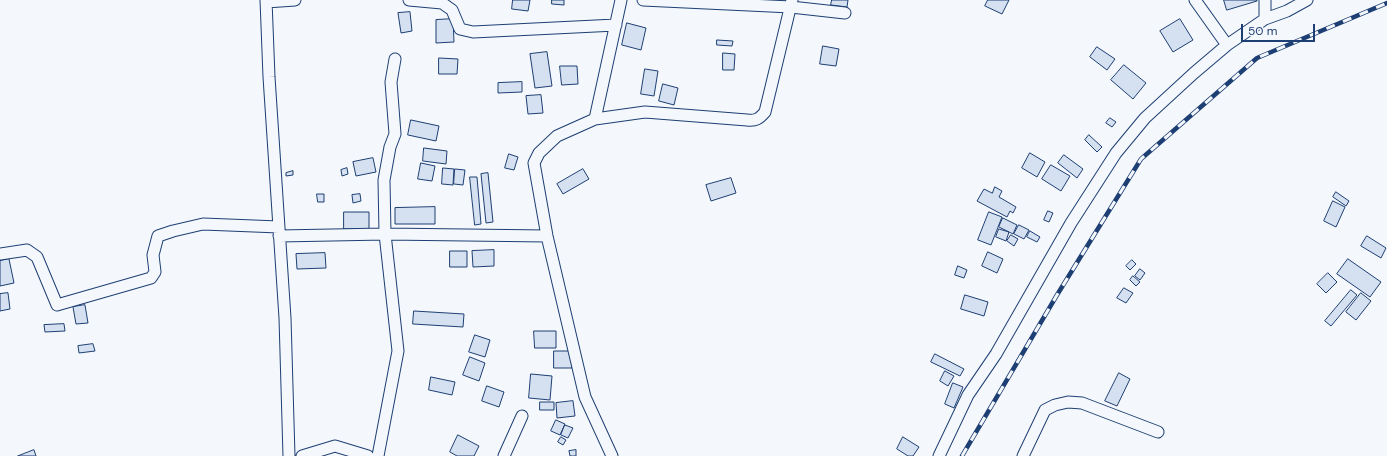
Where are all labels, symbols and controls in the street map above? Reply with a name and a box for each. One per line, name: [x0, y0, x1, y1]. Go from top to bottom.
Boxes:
scale bar: [1243, 16, 1317, 42]
text: 50 m: [1248, 23, 1277, 39]

